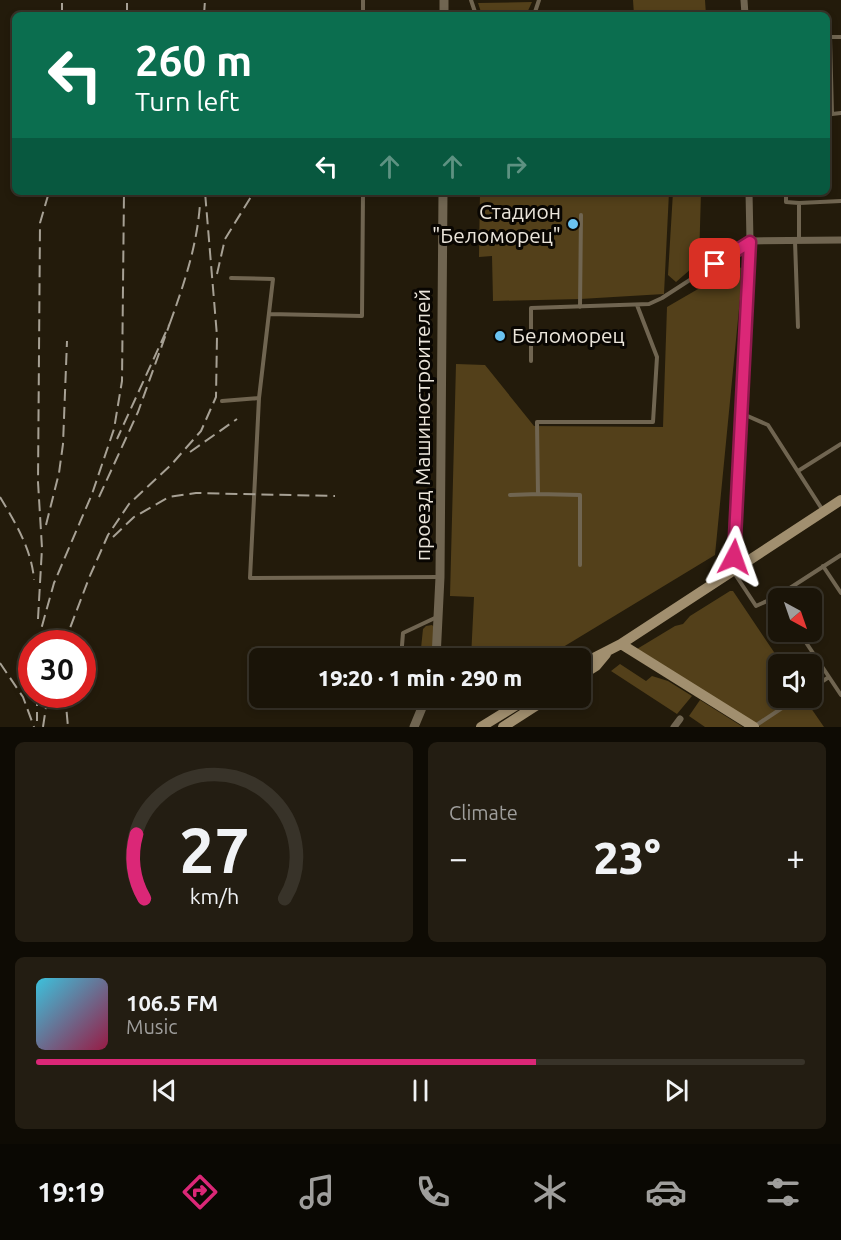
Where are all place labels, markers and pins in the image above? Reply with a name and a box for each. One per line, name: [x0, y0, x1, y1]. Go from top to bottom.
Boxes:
place label: Стадион "Беломорец": [432, 199, 561, 247]
marker: Стадион "Беломорец": [566, 217, 580, 231]
pin: [689, 238, 740, 289]
place label: Беломорец: [512, 323, 625, 347]
marker: Беломорец: [493, 329, 507, 343]

